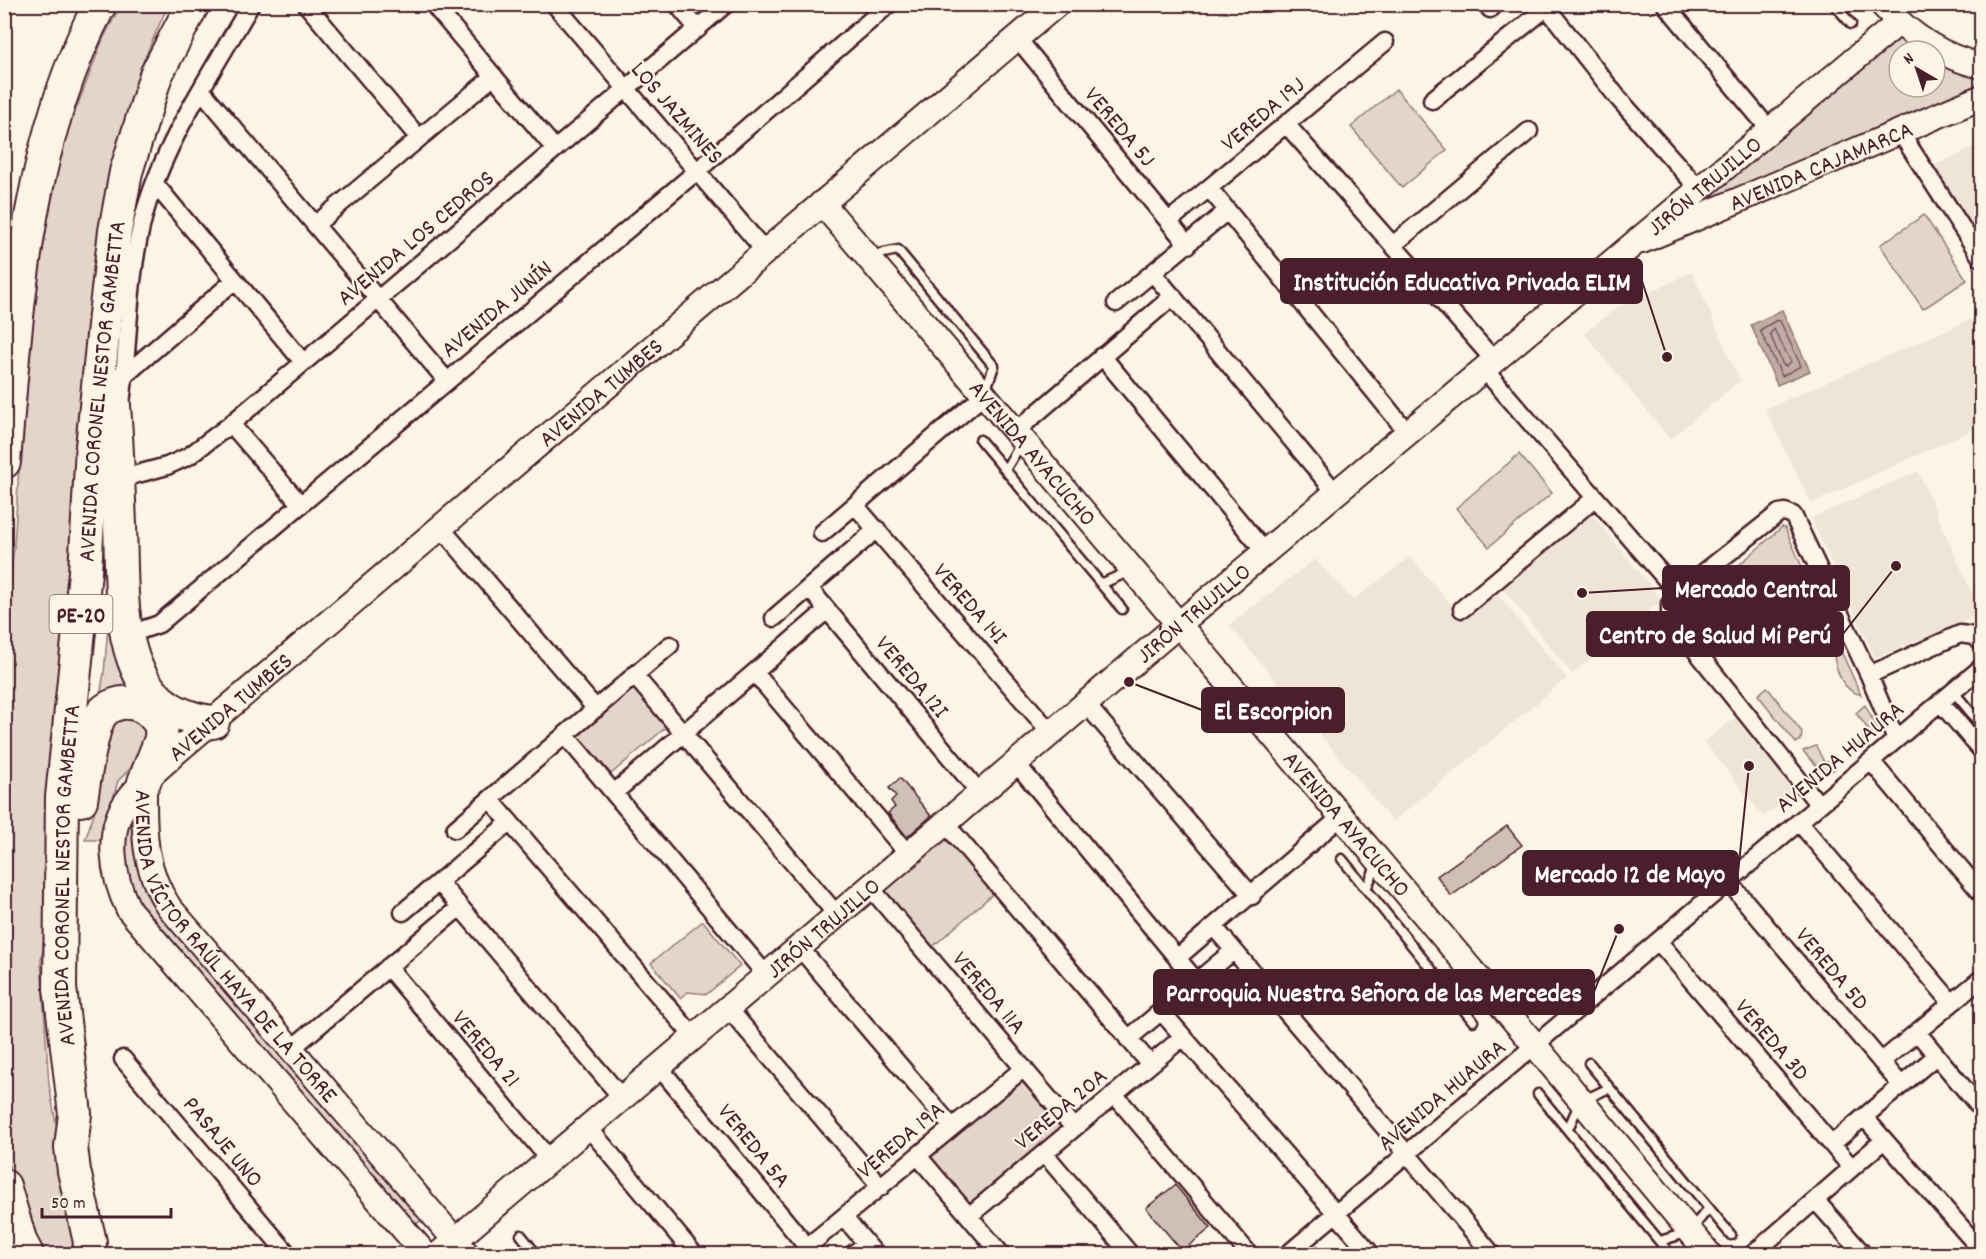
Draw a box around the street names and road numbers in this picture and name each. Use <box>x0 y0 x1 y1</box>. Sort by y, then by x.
street label: LOS JAZMINES <box>621 55 730 173</box>
street label: VEREDA 19J <box>1214 70 1314 161</box>
street label: VEREDA 5J <box>1075 80 1163 176</box>
street label: AVENIDA CAJAMARCA <box>1725 114 1919 222</box>
street label: JIRÓN TRUJILLO <box>1641 129 1771 246</box>
street label: AVENIDA LOS CEDROS <box>331 163 503 316</box>
street label: AVENIDA CORONEL NESTOR GAMBETTA <box>72 218 137 563</box>
street label: AVENIDA JUNÍN <box>435 253 561 367</box>
street label: AVENIDA TUMBES <box>532 331 672 457</box>
street label: AVENIDA AYACUCHO <box>959 374 1103 535</box>
street label: JIRÓN TRUJILLO <box>1130 556 1260 673</box>
street label: VEREDA 14I <box>924 557 1014 654</box>
road number: PE-20 <box>50 595 112 633</box>
street label: VEREDA 12I <box>866 629 956 727</box>
street label: AVENIDA TUMBES <box>162 646 301 771</box>
street label: AVENIDA HUAURA <box>1769 694 1913 822</box>
street label: AVENIDA CORONEL NESTOR GAMBETTA <box>46 703 91 1048</box>
street label: AVENIDA AYACUCHO <box>1273 745 1417 906</box>
street label: AVENIDA VÍCTOR RAÚL HAYA DE LA TORRE <box>124 790 344 1112</box>
street label: JIRÓN TRUJILLO <box>760 871 889 988</box>
street label: VEREDA 5D <box>1786 921 1876 1019</box>
street label: VEREDA 11A <box>943 945 1033 1043</box>
street label: VEREDA 3D <box>1725 992 1816 1090</box>
street label: VEREDA 21 <box>442 1004 527 1096</box>
street label: AVENIDA HUAURA <box>1371 1032 1515 1160</box>
street label: VEREDA 20A <box>1008 1061 1116 1160</box>
street label: PASAJE UNO <box>173 1090 270 1196</box>
street label: VEREDA 19A <box>851 1094 953 1188</box>
street label: VEREDA 5A <box>708 1097 797 1197</box>

